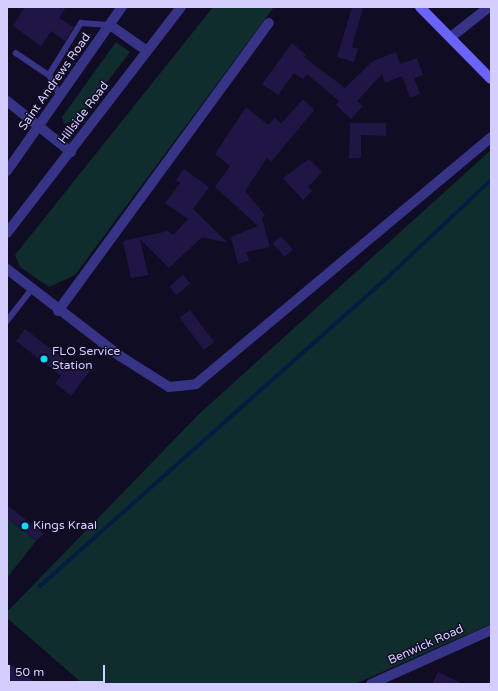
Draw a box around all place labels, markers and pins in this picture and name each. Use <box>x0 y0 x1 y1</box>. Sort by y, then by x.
place label: FLO Service Station <box>52 345 120 373</box>
marker: FLO Service Station <box>39 354 49 364</box>
place label: Kings Kraal <box>33 519 97 533</box>
marker: Kings Kraal <box>20 521 30 531</box>

